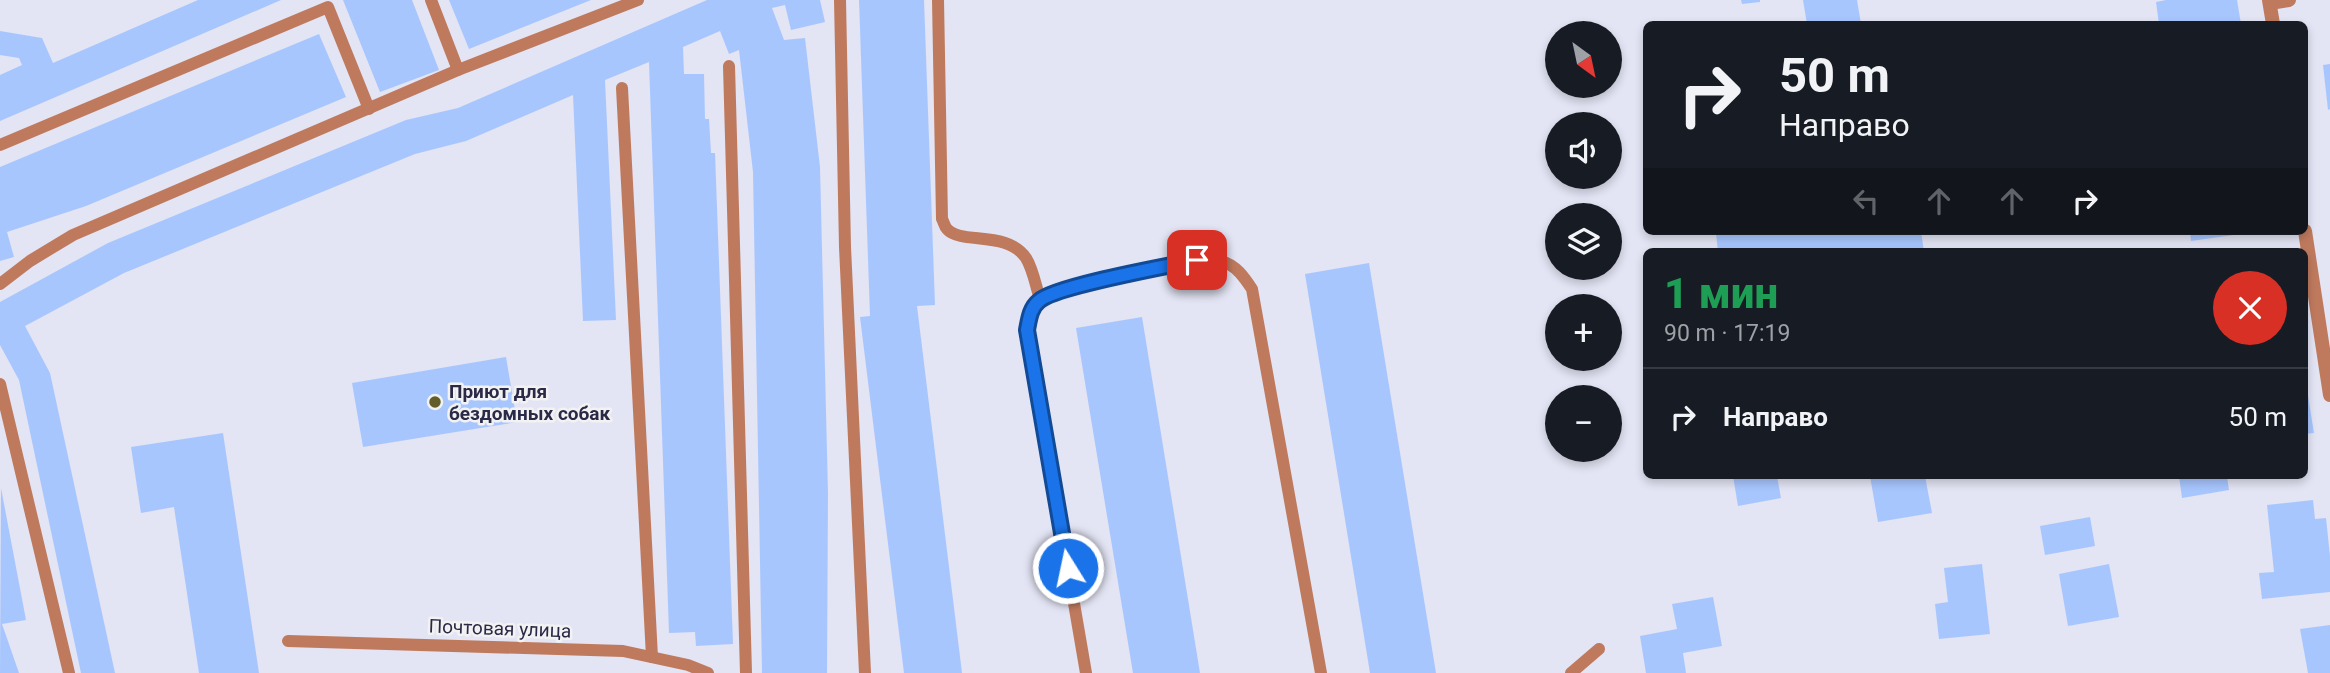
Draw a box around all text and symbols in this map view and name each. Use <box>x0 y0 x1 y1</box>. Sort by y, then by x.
north arrow <box>1545 21 1622 98</box>
map controls <box>1545 21 1622 462</box>
text: 50 m <box>1779 47 1890 104</box>
icon: right <box>1664 49 1755 140</box>
text: Направо <box>1779 106 1910 144</box>
button: sound <box>1545 112 1622 189</box>
icon: left <box>1847 182 1885 220</box>
icon: ahead <box>1920 182 1958 220</box>
icon: ahead <box>1993 182 2031 220</box>
icon: right <box>2066 182 2104 220</box>
button: layers <box>1545 203 1622 280</box>
pin <box>1167 230 1227 290</box>
icon: arrive <box>1178 241 1216 279</box>
text: 1 мин <box>1664 269 1778 318</box>
button: close <box>2213 271 2287 345</box>
button: + <box>1545 294 1622 371</box>
text: 90 m · 17:19 <box>1664 320 1790 347</box>
place label: Приют для бездомных собак <box>449 380 611 425</box>
button: − <box>1545 385 1622 462</box>
marker: Приют для бездомных собак <box>427 394 443 410</box>
icon: right <box>1664 398 1702 436</box>
text: Направо <box>1723 402 1828 432</box>
text: 50 m <box>2229 402 2287 432</box>
position arrow <box>1031 531 1105 605</box>
street label: Почтовая улица <box>428 615 572 642</box>

